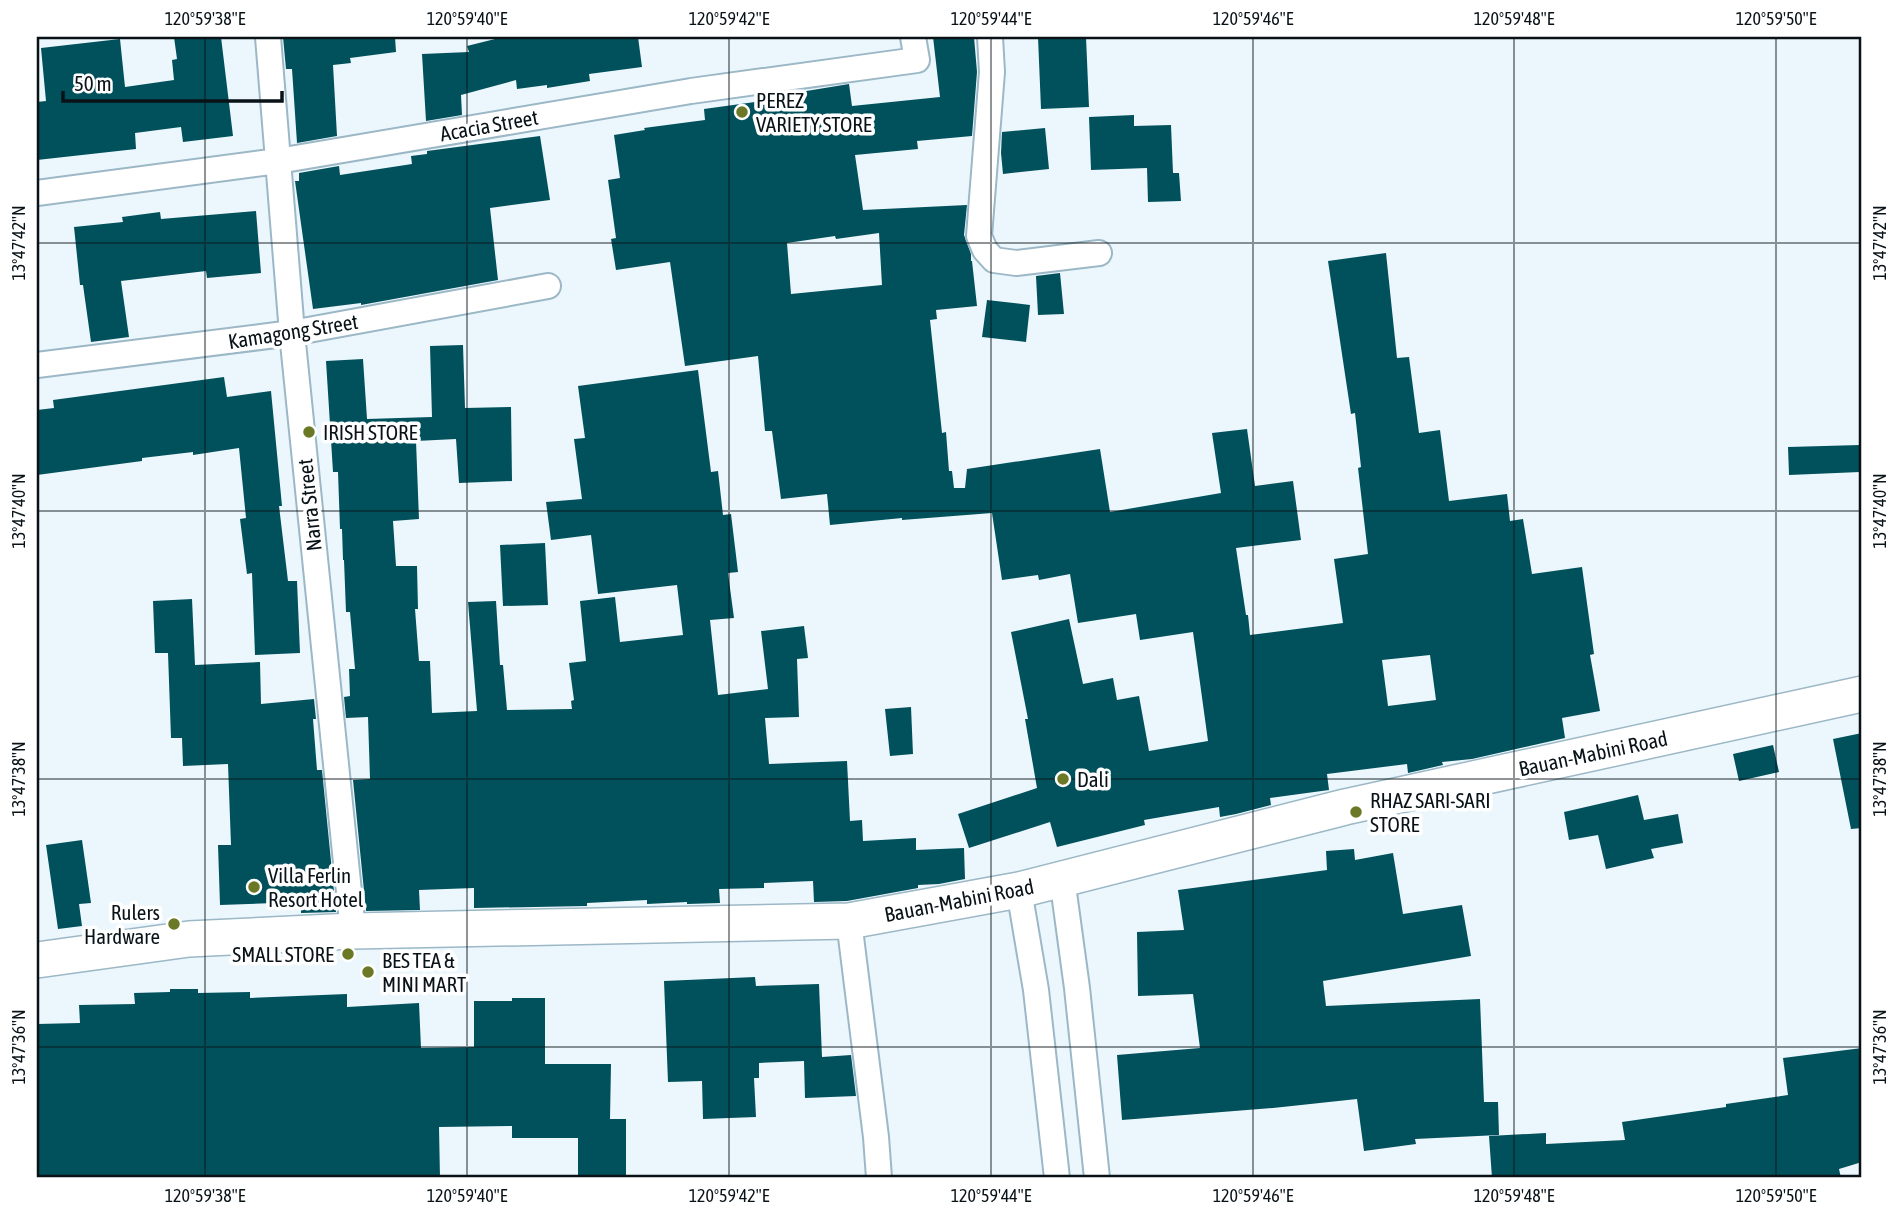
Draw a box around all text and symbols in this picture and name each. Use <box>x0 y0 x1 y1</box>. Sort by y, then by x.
text: 120°59'38"E <box>165 8 246 29</box>
text: 120°59'40"E <box>427 8 508 29</box>
text: 120°59'42"E <box>689 8 770 29</box>
text: 120°59'44"E <box>951 8 1032 29</box>
text: 120°59'46"E <box>1213 8 1294 29</box>
text: 120°59'48"E <box>1474 8 1555 29</box>
text: 120°59'50"E <box>1736 8 1817 29</box>
scale bar <box>63 60 282 104</box>
text: 50 m <box>74 71 112 95</box>
place label: PEREZ VARIETY STORE <box>756 88 872 136</box>
marker: PEREZ VARIETY STORE <box>734 104 750 120</box>
street label: Acacia Street <box>438 105 540 145</box>
text: 13°47'42"N <box>8 205 29 281</box>
text: 13°47'42"N <box>1869 205 1890 281</box>
street label: Kamagong Street <box>226 309 360 353</box>
place label: IRISH STORE <box>323 420 417 444</box>
marker: IRISH STORE <box>301 424 317 440</box>
street label: Narra Street <box>292 458 326 552</box>
text: 13°47'40"N <box>8 473 29 549</box>
text: 13°47'40"N <box>1869 473 1890 549</box>
street label: Bauan-Mabini Road <box>1516 725 1670 781</box>
text: 13°47'38"N <box>8 741 29 817</box>
text: 13°47'38"N <box>1869 741 1890 817</box>
place label: Dali <box>1077 767 1109 791</box>
marker: Dali <box>1055 771 1071 787</box>
place label: RHAZ SARI-SARI STORE <box>1370 788 1491 836</box>
marker: RHAZ SARI-SARI STORE <box>1348 804 1364 820</box>
place label: Villa Ferlin Resort Hotel <box>268 863 364 911</box>
street label: Bauan-Mabini Road <box>882 874 1036 926</box>
marker: Villa Ferlin Resort Hotel <box>246 879 262 895</box>
place label: Rulers Hardware <box>84 900 160 948</box>
marker: Rulers Hardware <box>166 916 182 932</box>
place label: SMALL STORE <box>232 942 334 966</box>
marker: SMALL STORE <box>340 946 356 962</box>
place label: BES TEA & MINI MART <box>382 948 466 996</box>
marker: BES TEA & MINI MART <box>360 964 376 980</box>
text: 13°47'36"N <box>8 1009 29 1085</box>
text: 13°47'36"N <box>1869 1009 1890 1085</box>
text: 120°59'38"E <box>165 1185 246 1206</box>
text: 120°59'40"E <box>427 1185 508 1206</box>
text: 120°59'42"E <box>689 1185 770 1206</box>
text: 120°59'44"E <box>951 1185 1032 1206</box>
text: 120°59'46"E <box>1213 1185 1294 1206</box>
text: 120°59'48"E <box>1474 1185 1555 1206</box>
text: 120°59'50"E <box>1736 1185 1817 1206</box>

